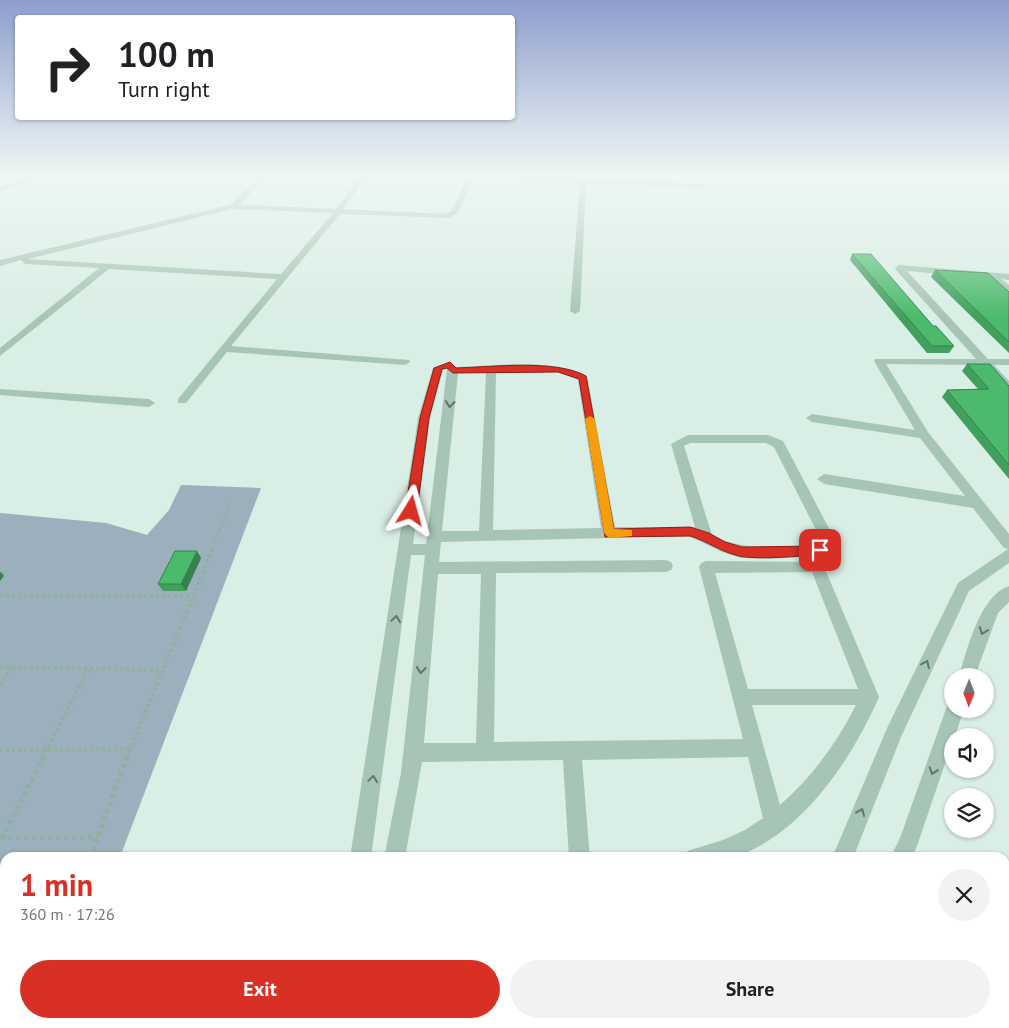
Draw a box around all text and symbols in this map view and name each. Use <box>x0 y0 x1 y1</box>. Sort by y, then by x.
text: 100 m <box>118 31 215 77</box>
icon: right <box>35 35 100 100</box>
text: Turn right <box>118 75 210 103</box>
one-way arrow <box>445 400 456 408</box>
position arrow <box>384 484 436 536</box>
pin <box>799 529 841 571</box>
icon: arrive <box>806 536 834 564</box>
one-way arrow <box>390 614 401 622</box>
one-way arrow <box>979 626 989 635</box>
one-way arrow <box>920 660 931 669</box>
one-way arrow <box>416 666 427 674</box>
north arrow <box>944 668 994 718</box>
map controls <box>944 668 994 838</box>
button: sound <box>944 728 994 778</box>
one-way arrow <box>929 766 939 775</box>
one-way arrow <box>367 775 378 783</box>
button: layers <box>944 788 994 838</box>
one-way arrow <box>855 809 865 817</box>
text: 1 min <box>20 865 93 904</box>
button: close <box>938 869 990 921</box>
text: 360 m · 17:26 <box>20 904 115 924</box>
button: Exit <box>20 960 500 1018</box>
button: Share <box>510 960 990 1018</box>

